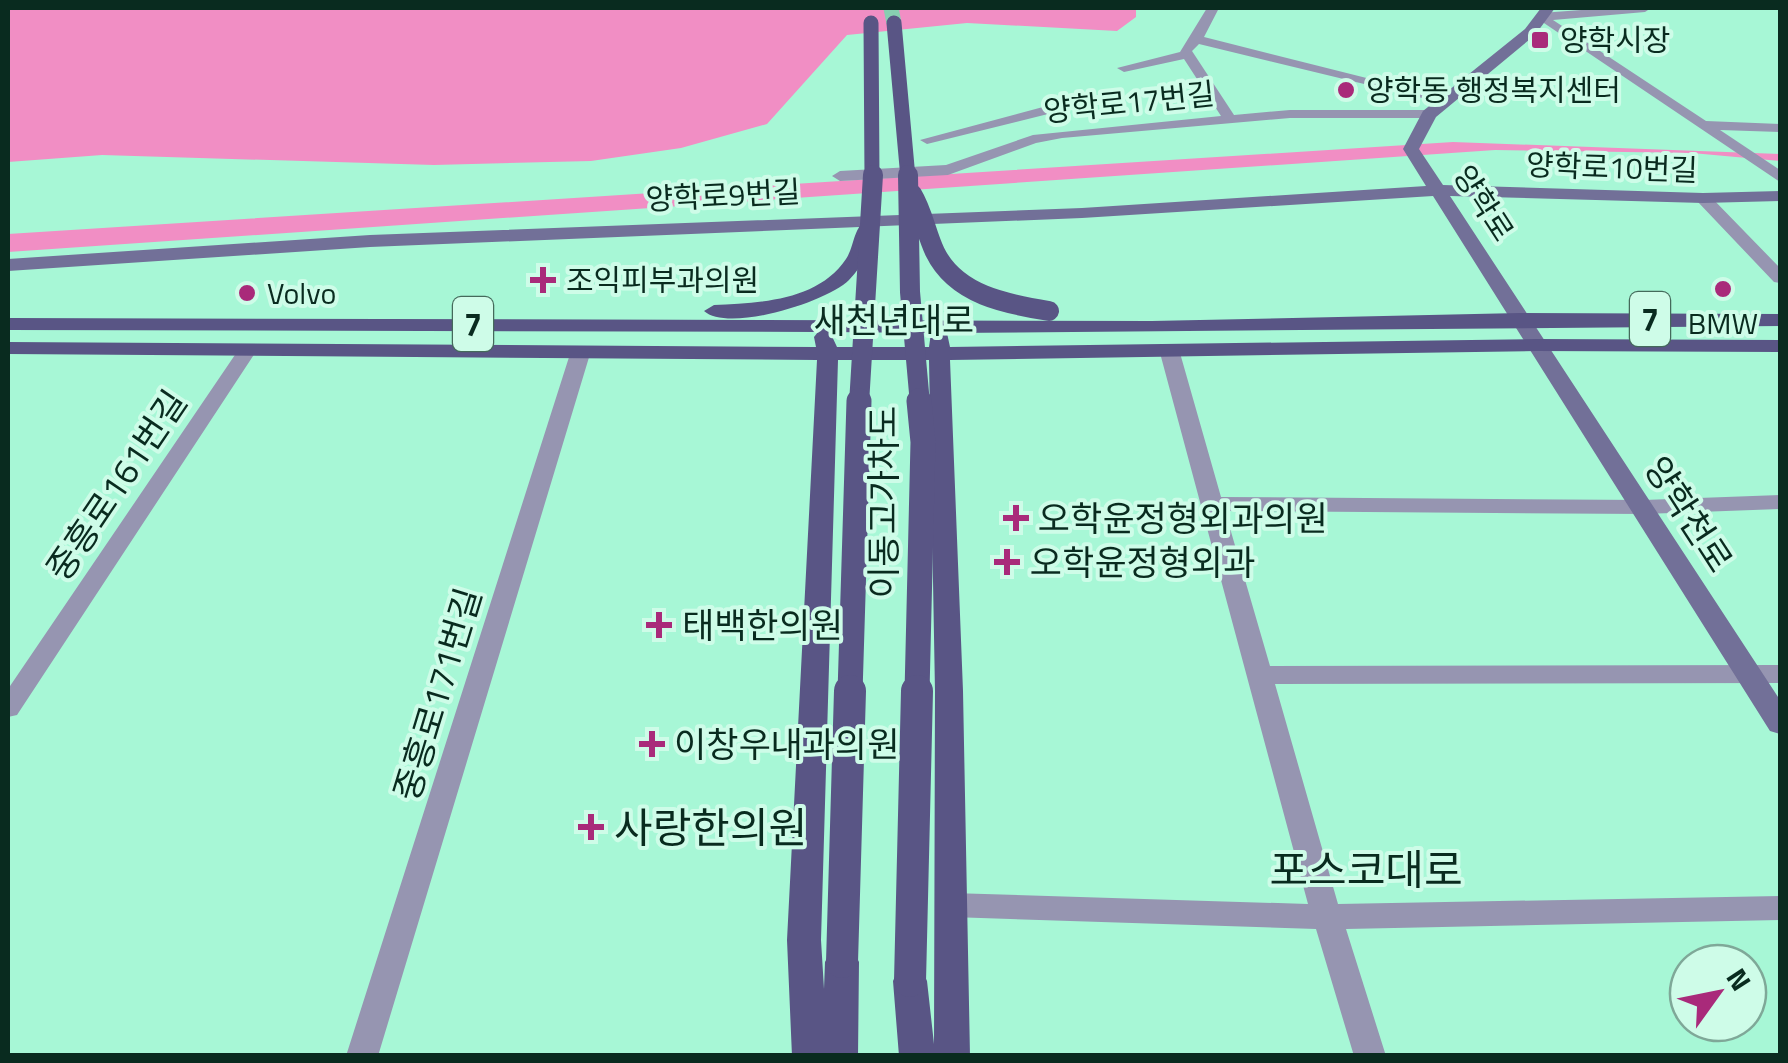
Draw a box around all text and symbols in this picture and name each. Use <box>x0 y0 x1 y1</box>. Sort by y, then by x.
place label: 양학시장 <box>1560 17 1670 63</box>
marker: 양학시장 <box>1529 29 1551 51</box>
place label: 양학동 행정복지센터 <box>1366 67 1621 113</box>
street label: 양학로17번길 <box>1041 70 1217 134</box>
marker: 양학동 행정복지센터 <box>1335 79 1357 101</box>
street label: 양학로10번길 <box>1525 141 1699 193</box>
street label: 양학로 <box>1442 156 1526 250</box>
street label: 양학로9번길 <box>644 168 802 222</box>
place label: 조익피부과의원 <box>566 257 759 303</box>
marker: 조익피부과의원 <box>530 267 556 293</box>
place label: Volvo <box>267 270 336 316</box>
marker: BMW <box>1712 278 1734 300</box>
marker: Volvo <box>236 282 258 304</box>
road number: 7 <box>1630 292 1670 346</box>
street label: 새천년대로 <box>813 293 975 347</box>
road number: 7 <box>453 297 493 351</box>
place label: BMW <box>1688 300 1758 346</box>
street label: 중흥로161번길 <box>32 379 200 591</box>
street label: 이동고가차도 <box>856 405 910 599</box>
street label: 양학천로 <box>1631 445 1747 583</box>
place label: 오학윤정형외과의원 <box>1038 491 1328 545</box>
marker: 오학윤정형외과의원 <box>1003 505 1029 531</box>
place label: 오학윤정형외과 <box>1030 535 1255 589</box>
marker: 오학윤정형외과 <box>994 549 1020 575</box>
street label: 중흥로171번길 <box>379 581 495 807</box>
place label: 태백한의원 <box>682 598 843 652</box>
marker: 태백한의원 <box>646 612 672 638</box>
place label: 이창우내과의원 <box>674 717 899 771</box>
marker: 이창우내과의원 <box>639 731 665 757</box>
place label: 사랑한의원 <box>614 795 807 859</box>
marker: 사랑한의원 <box>578 814 604 840</box>
street label: 포스코대로 <box>1269 837 1463 901</box>
north arrow <box>1668 943 1768 1043</box>
text: N <box>1716 959 1763 999</box>

